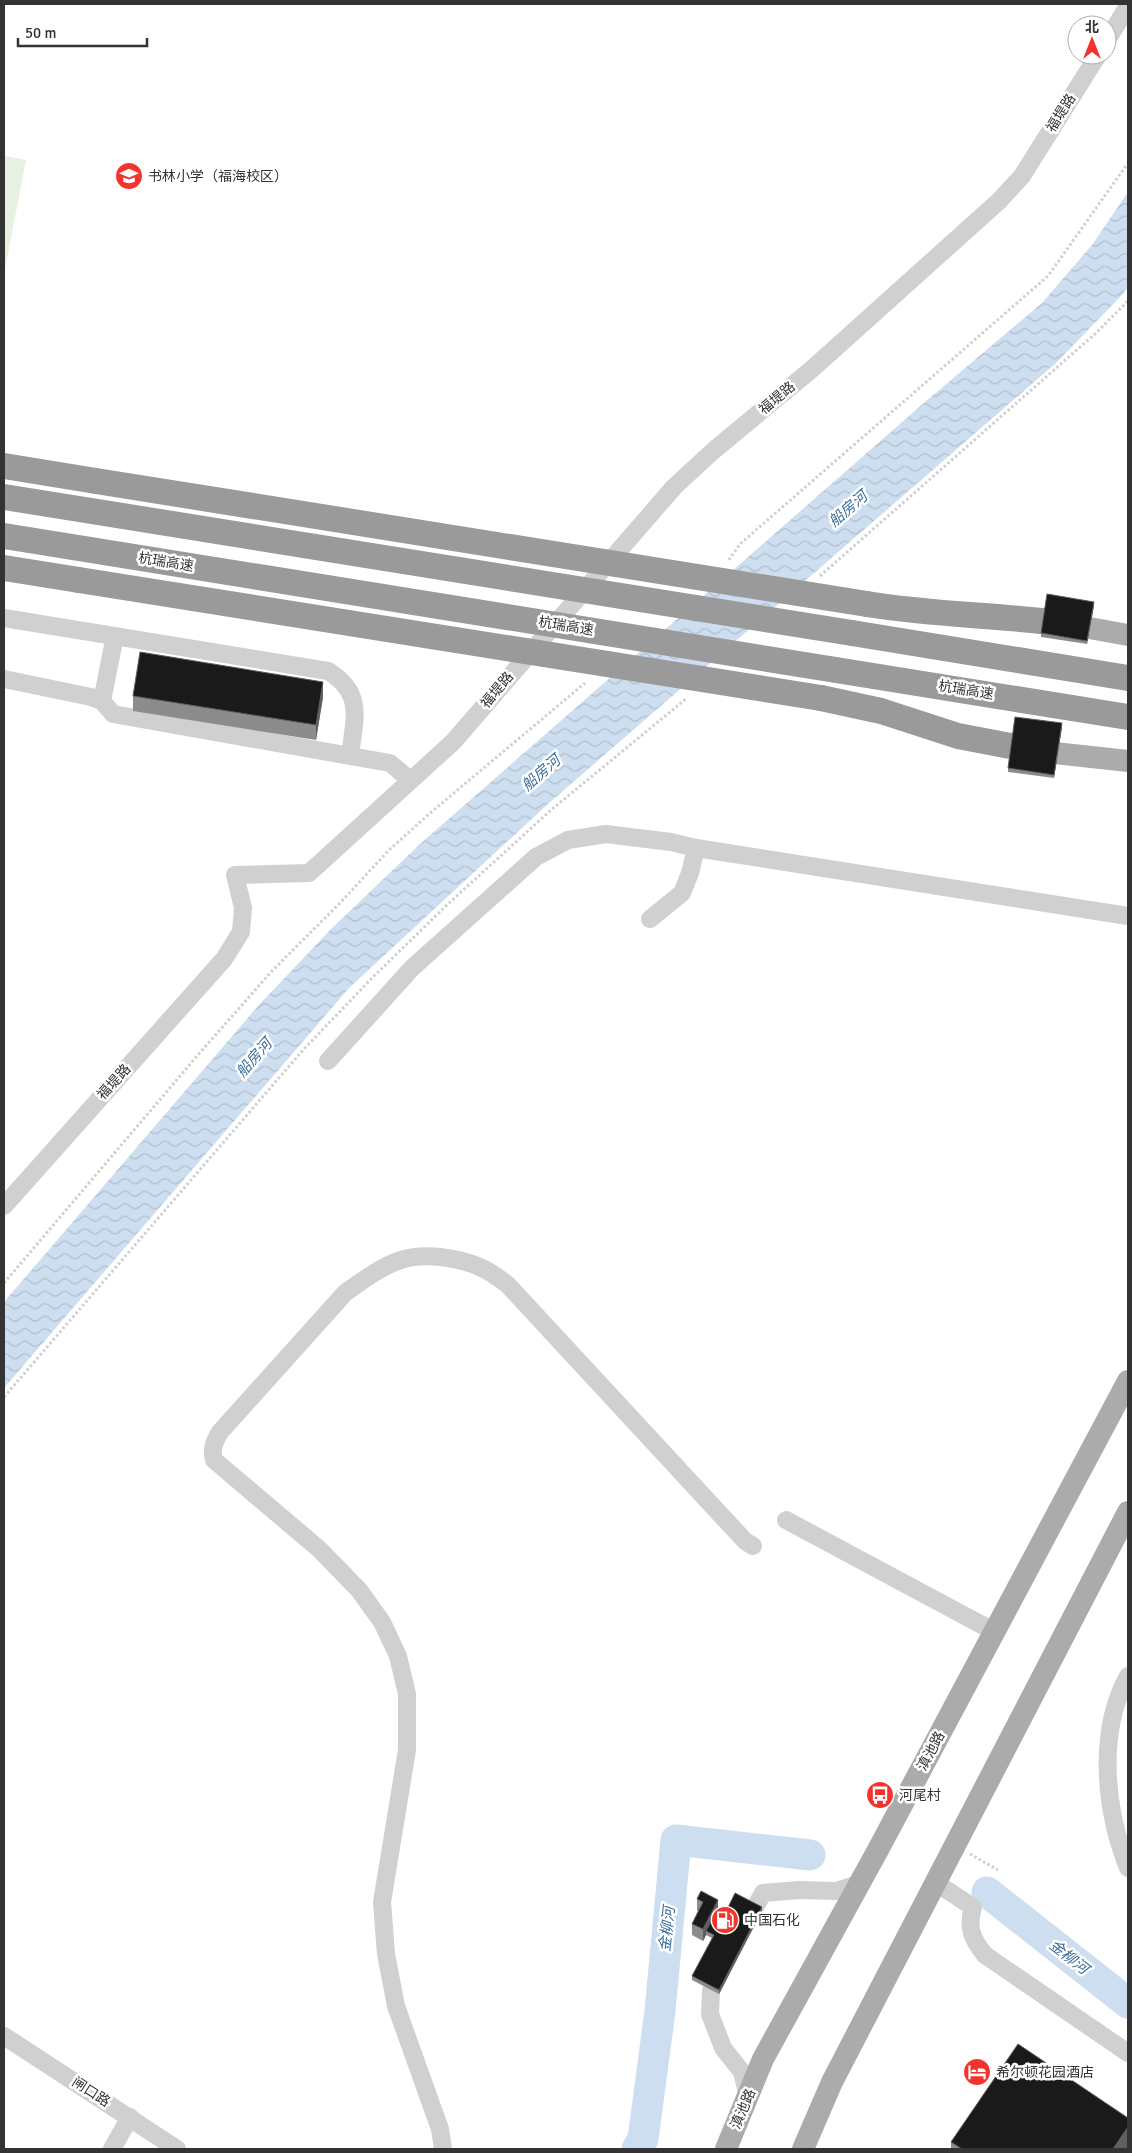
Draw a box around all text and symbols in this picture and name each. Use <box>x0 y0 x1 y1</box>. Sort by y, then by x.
scale bar <box>18 15 146 47</box>
north arrow <box>1067 15 1117 65</box>
text: 北 <box>1085 19 1099 36</box>
text: 50 m <box>25 24 56 42</box>
street label: 福堤路 <box>1043 91 1079 135</box>
school or university icon: 书林小学（福海校区） <box>114 161 144 191</box>
place label: 书林小学（福海校区） <box>148 168 288 185</box>
street label: 福堤路 <box>755 378 799 418</box>
water label: 船房河 <box>825 485 873 531</box>
street label: 杭瑞高速 <box>137 549 195 575</box>
street label: 杭瑞高速 <box>537 613 595 639</box>
street label: 福堤路 <box>477 668 517 712</box>
street label: 杭瑞高速 <box>937 677 995 703</box>
water label: 船房河 <box>518 749 566 795</box>
water label: 船房河 <box>232 1033 278 1081</box>
street label: 福堤路 <box>94 1061 134 1103</box>
street label: 滇池路 <box>914 1728 948 1774</box>
bus stop icon: 河尾村 <box>865 1780 895 1810</box>
place label: 河尾村 <box>899 1787 941 1804</box>
water label: 金柳河 <box>656 1903 679 1952</box>
fuel station icon: 中国石化 <box>710 1905 740 1935</box>
place label: 中国石化 <box>744 1912 800 1929</box>
water label: 金柳河 <box>1046 1936 1095 1980</box>
hotel icon: 希尔顿花园酒店 <box>962 2057 992 2087</box>
place label: 希尔顿花园酒店 <box>996 2064 1094 2081</box>
street label: 闸口路 <box>69 2073 113 2111</box>
street label: 滇池路 <box>727 2086 759 2132</box>

